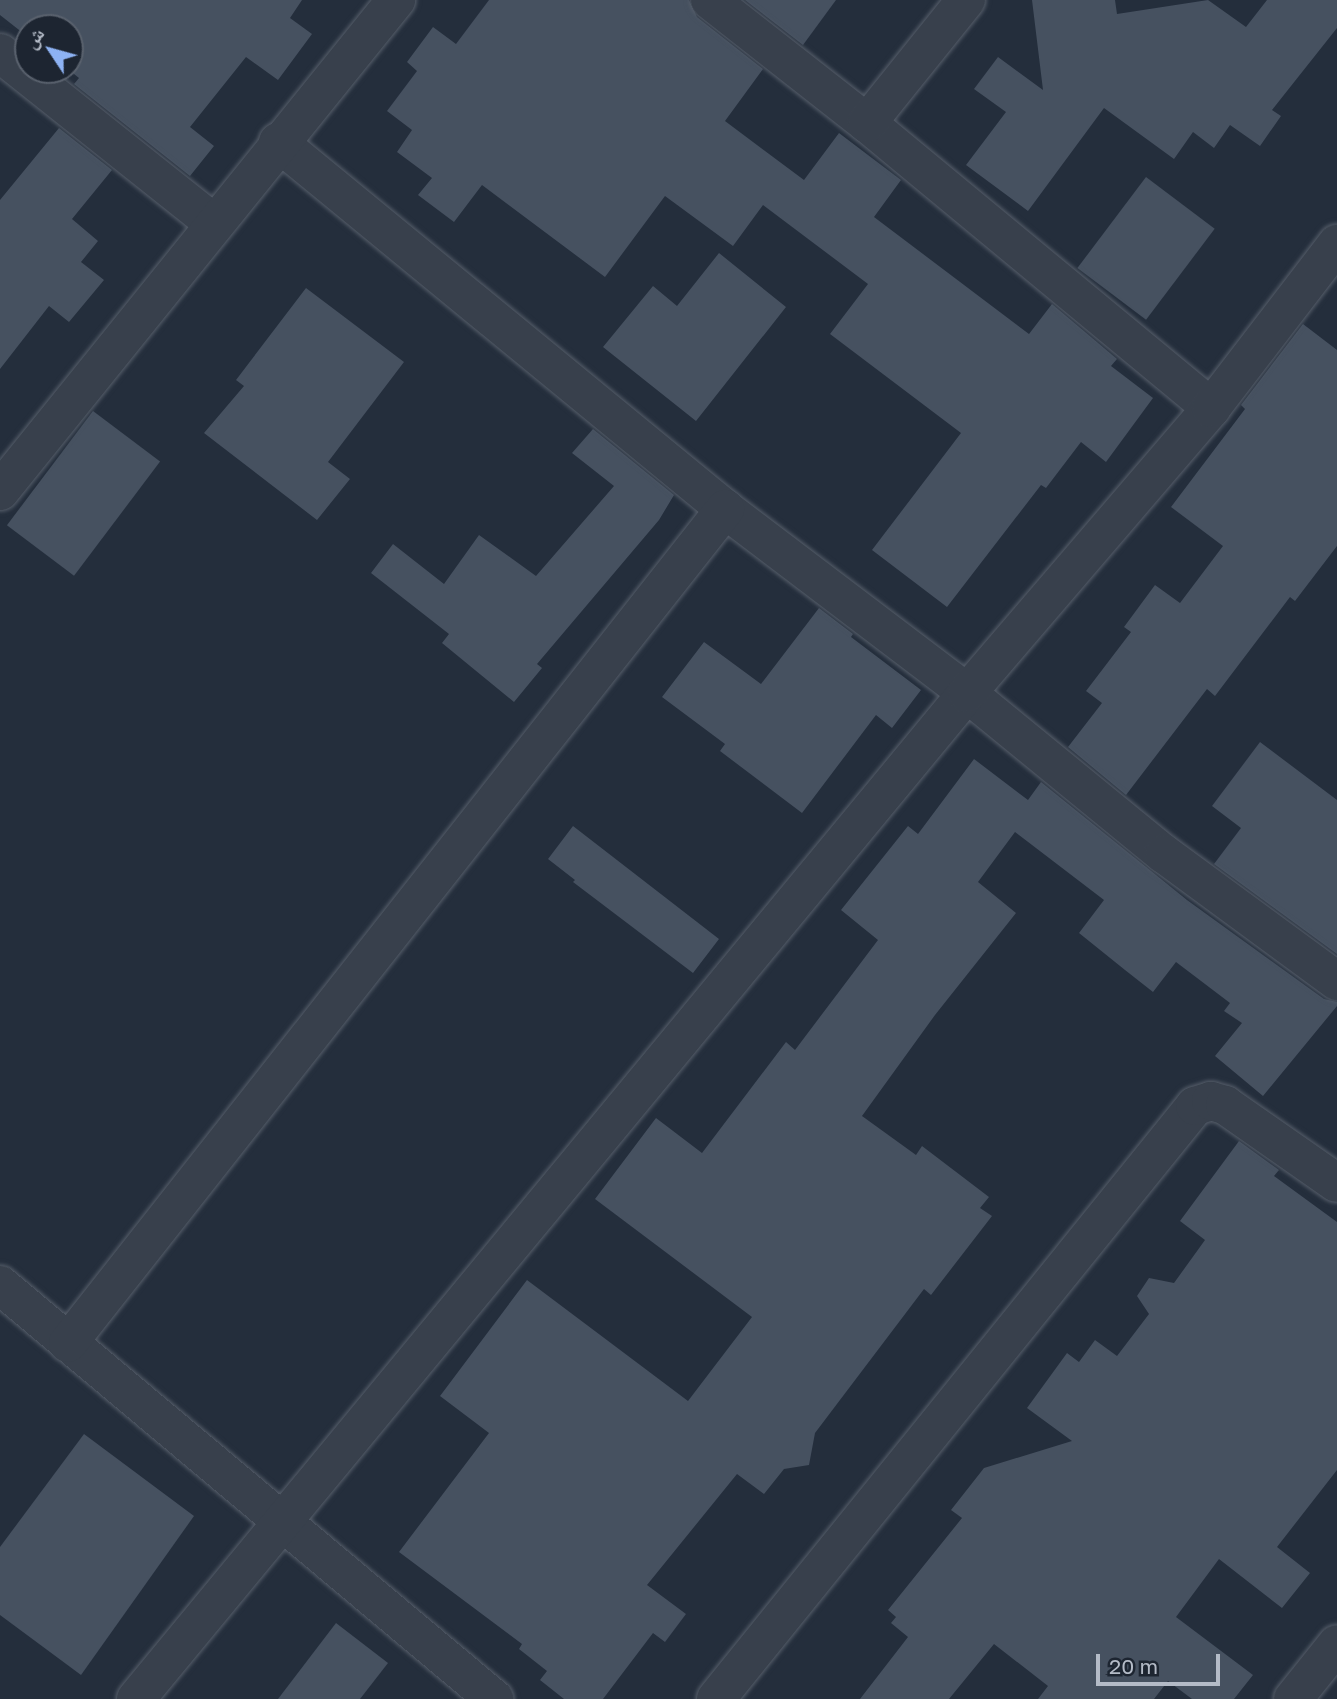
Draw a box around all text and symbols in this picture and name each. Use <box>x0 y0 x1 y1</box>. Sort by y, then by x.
north arrow <box>14 14 84 84</box>
text: ش <box>18 23 48 52</box>
scale bar <box>1099 1640 1223 1684</box>
text: 20 m <box>1109 1653 1158 1679</box>

